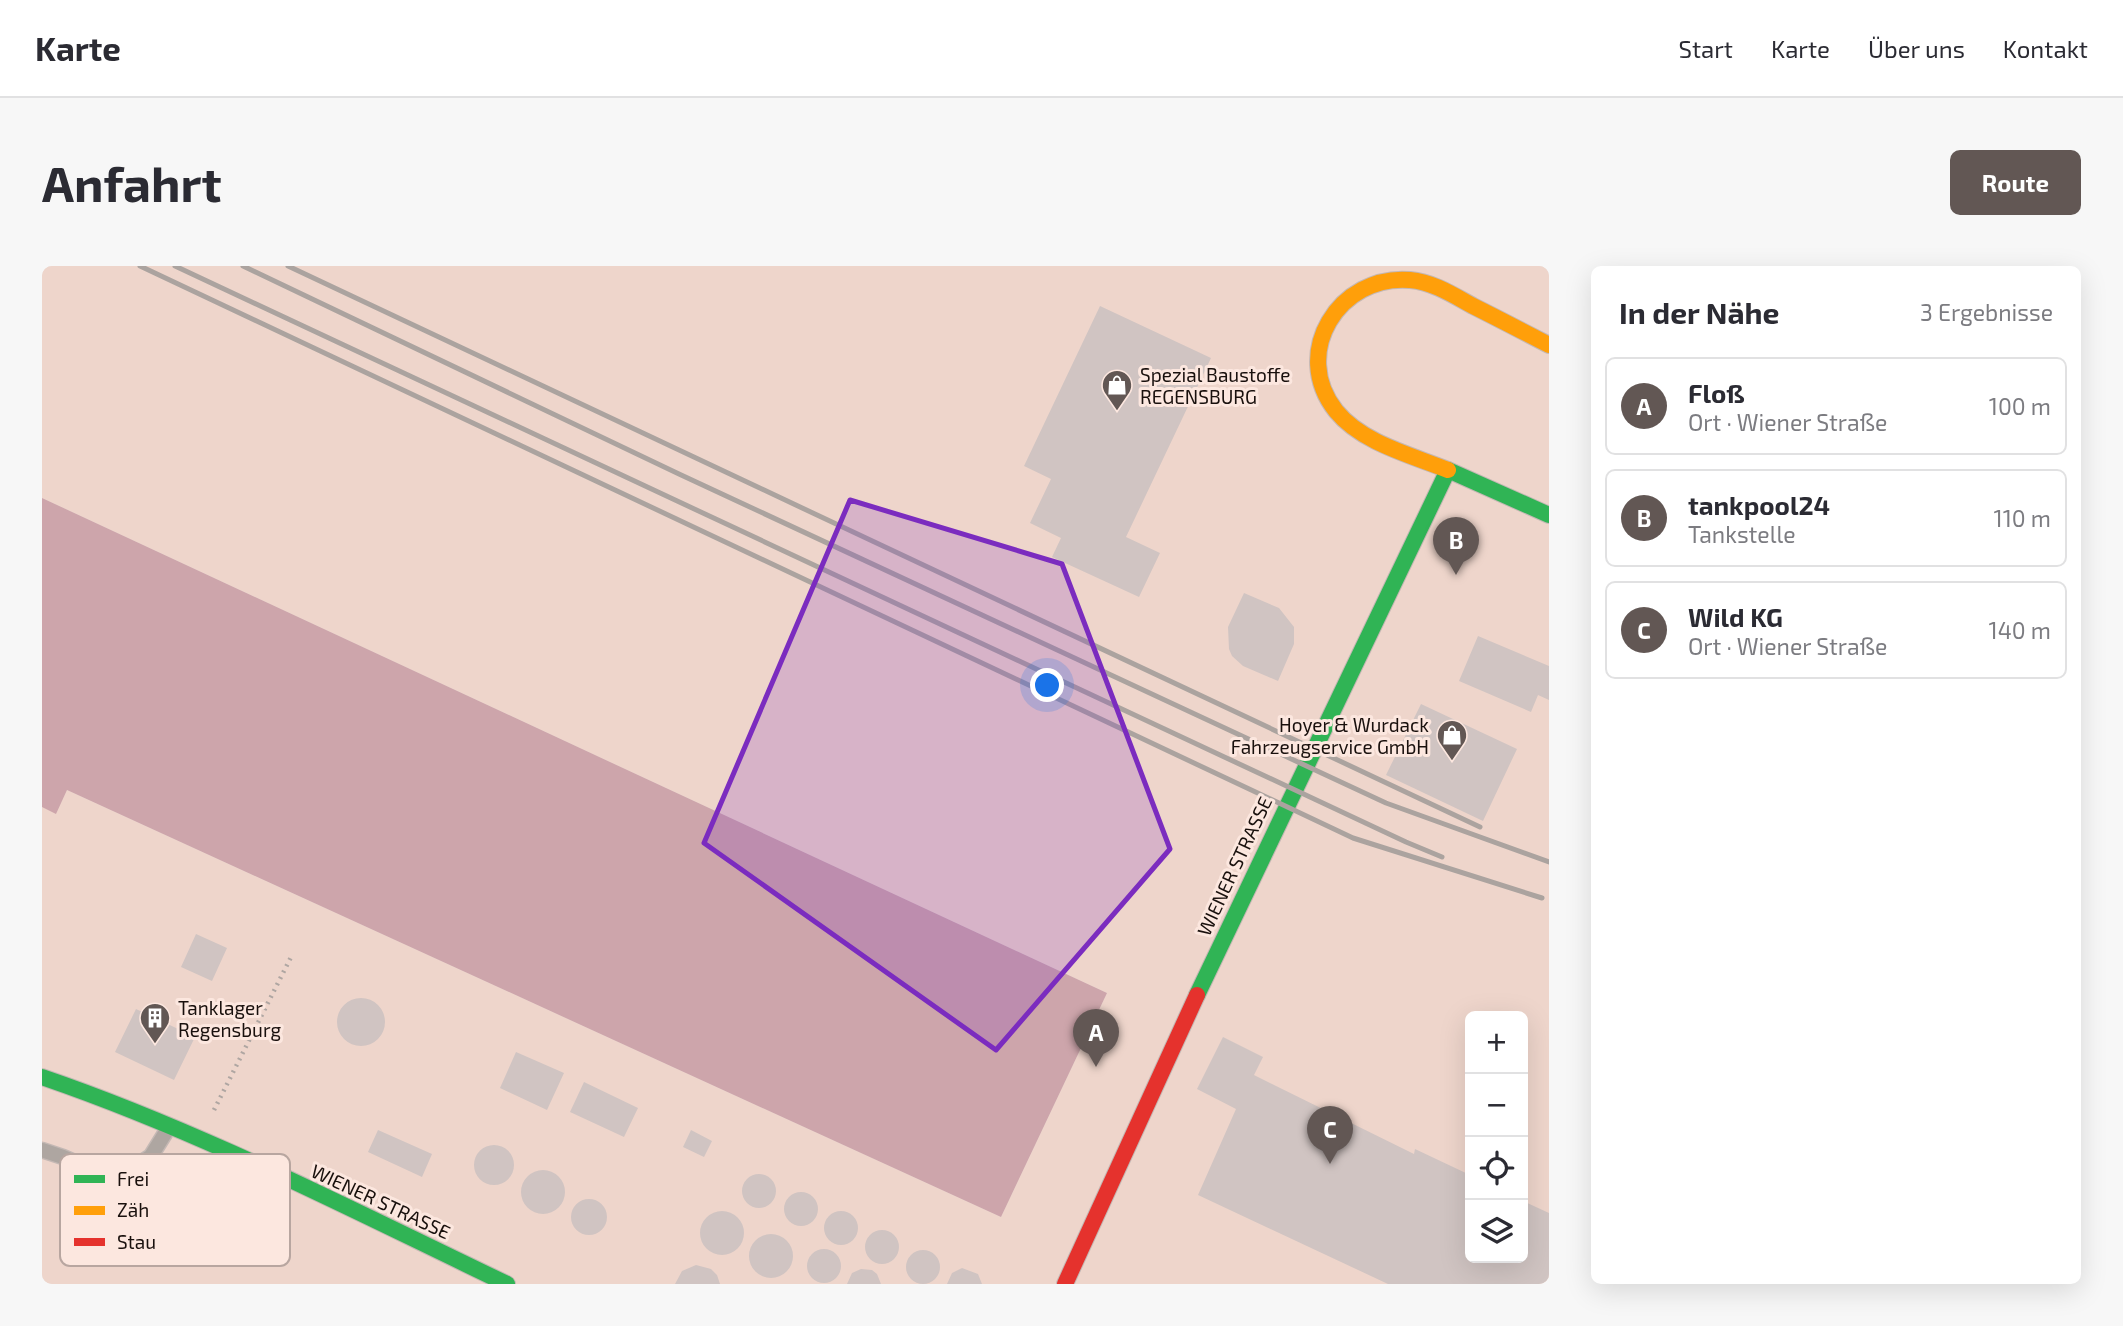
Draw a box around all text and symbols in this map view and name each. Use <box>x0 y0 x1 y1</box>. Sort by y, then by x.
text: Karte <box>35 28 121 68</box>
text: Start <box>1679 34 1733 63</box>
text: Karte <box>1771 34 1830 63</box>
text: Über uns <box>1868 34 1965 63</box>
text: Kontakt <box>2003 34 2088 63</box>
button: Route <box>1950 150 2081 215</box>
text: Anfahrt <box>42 153 222 212</box>
text: In der Nähe <box>1619 294 1780 330</box>
text: 3 Ergebnisse <box>1920 298 2053 326</box>
place label: Spezial Baustoffe REGENSBURG <box>1140 363 1290 408</box>
shop icon: Spezial Baustoffe REGENSBURG <box>1100 368 1134 412</box>
text: Floß <box>1688 377 1745 408</box>
text: A <box>1636 392 1652 420</box>
text: 100 m <box>1989 392 2051 420</box>
text: Ort · Wiener Straße <box>1688 408 1887 436</box>
text: tankpool24 <box>1688 489 1830 520</box>
text: B <box>1637 504 1651 532</box>
text: 110 m <box>1994 504 2051 532</box>
pin: B <box>1433 517 1479 575</box>
text: Tankstelle <box>1688 520 1796 548</box>
text: Wild KG <box>1688 601 1783 632</box>
text: C <box>1637 616 1651 644</box>
text: 140 m <box>1989 616 2051 644</box>
text: Ort · Wiener Straße <box>1688 632 1887 660</box>
your location <box>1030 668 1064 702</box>
place label: Hoyer & Wurdack Fahrzeugservice GmbH <box>1231 713 1429 758</box>
shop icon: Hoyer & Wurdack Fahrzeugservice GmbH <box>1435 718 1469 762</box>
street label: WIENER STRASSE <box>1192 793 1276 939</box>
place label: Tanklager Regensburg <box>178 996 281 1041</box>
building icon: Tanklager Regensburg <box>138 1001 172 1045</box>
pin: A <box>1073 1009 1119 1067</box>
map controls <box>1465 1011 1528 1263</box>
button: + <box>1465 1011 1528 1074</box>
button: − <box>1465 1074 1528 1137</box>
pin: C <box>1307 1106 1353 1164</box>
button: locate <box>1465 1137 1528 1200</box>
legend <box>60 1154 290 1266</box>
street label: WIENER STRASSE <box>308 1159 454 1243</box>
text: Frei <box>117 1167 149 1190</box>
text: Zäh <box>117 1198 149 1221</box>
button: layers <box>1465 1200 1528 1263</box>
text: Stau <box>117 1230 156 1253</box>

